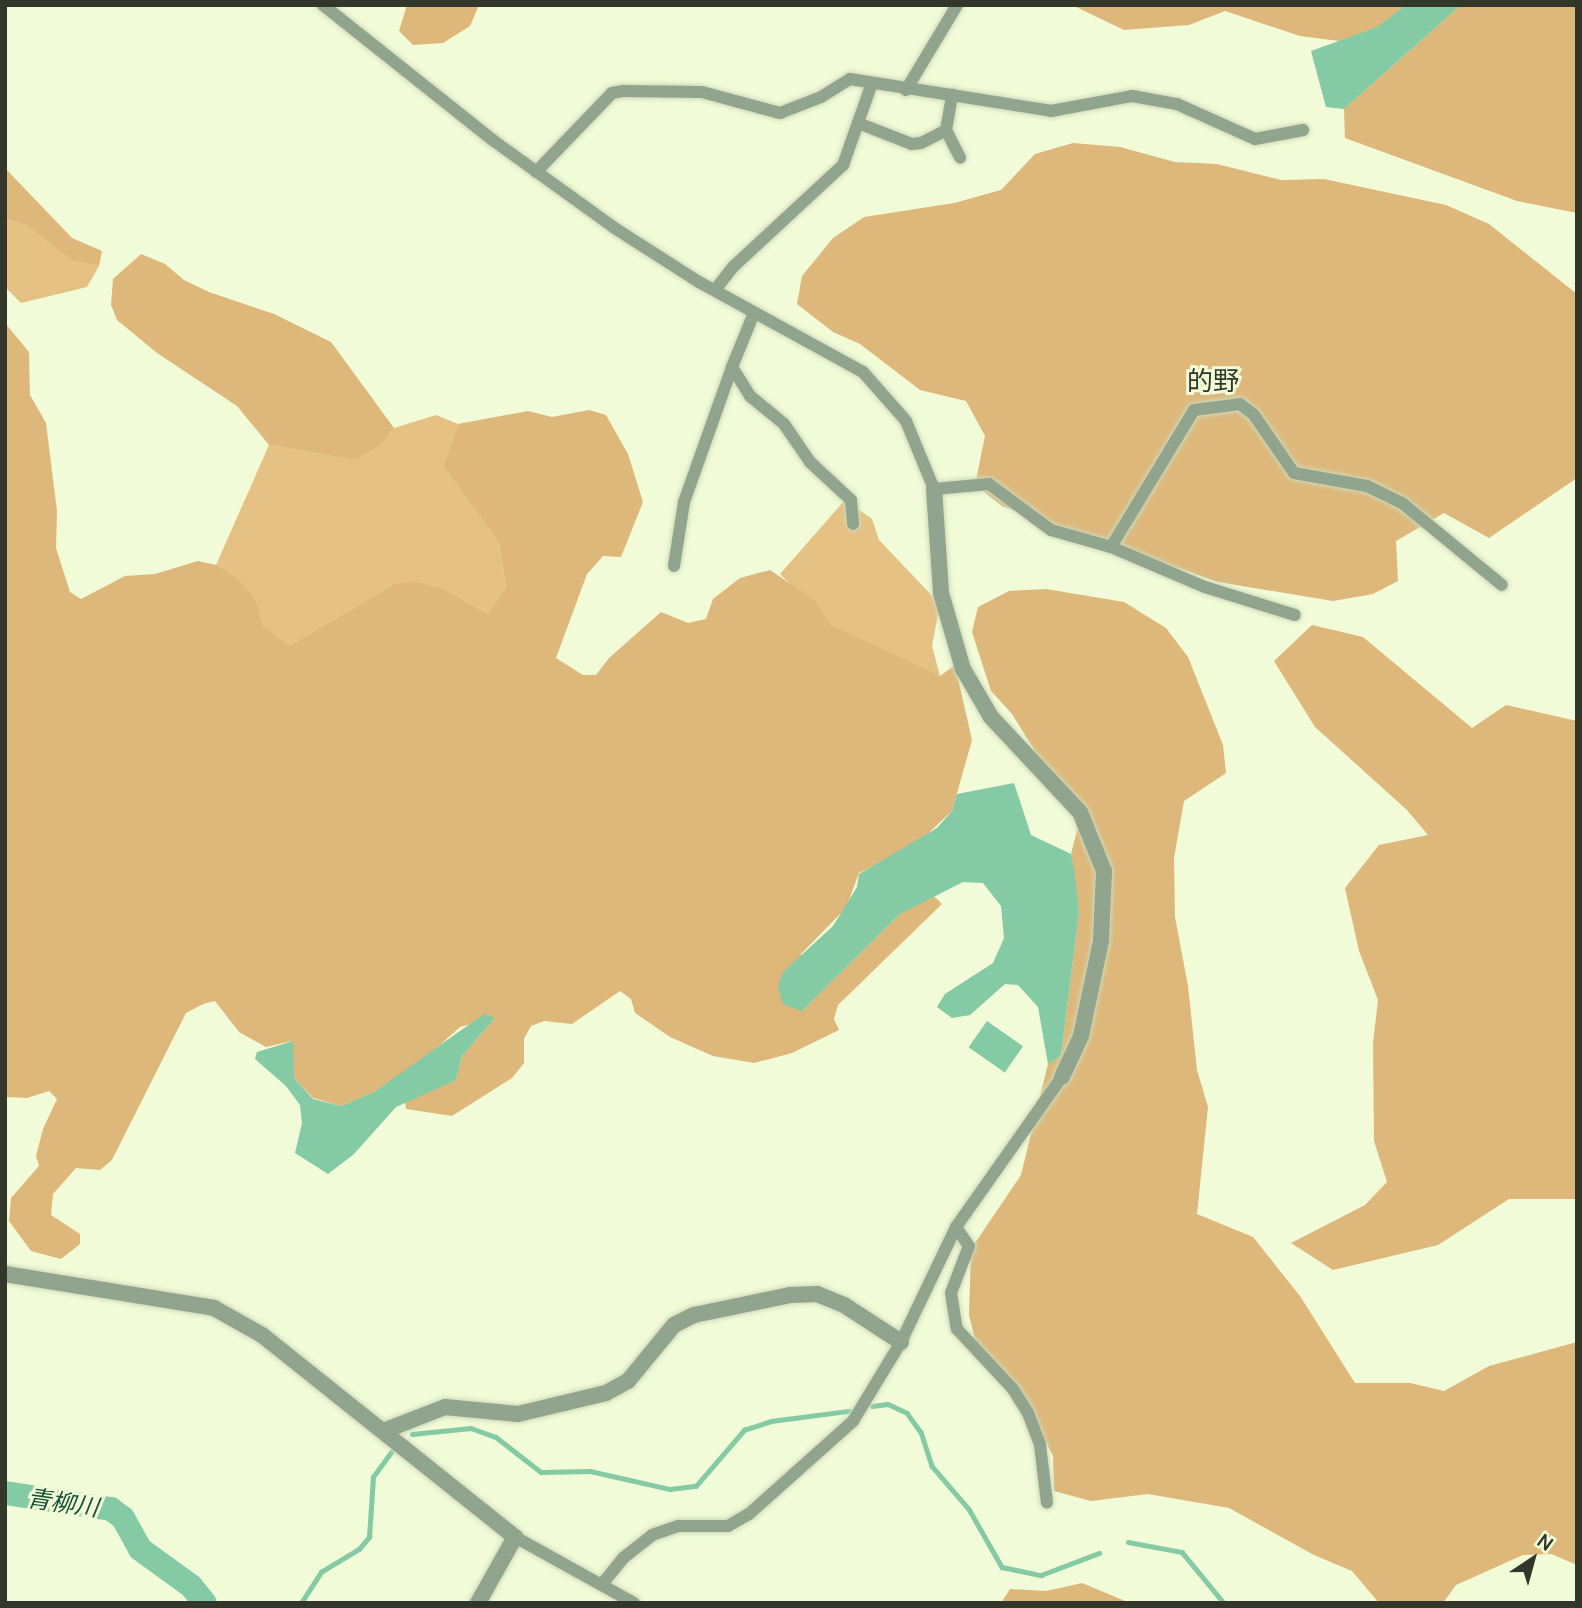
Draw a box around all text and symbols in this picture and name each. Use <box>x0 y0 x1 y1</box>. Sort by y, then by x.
district label: 的野 <box>1187 365 1239 397</box>
water label: 青柳川 <box>25 1483 101 1521</box>
north arrow <box>1498 1524 1568 1594</box>
text: N <box>1532 1527 1559 1557</box>

